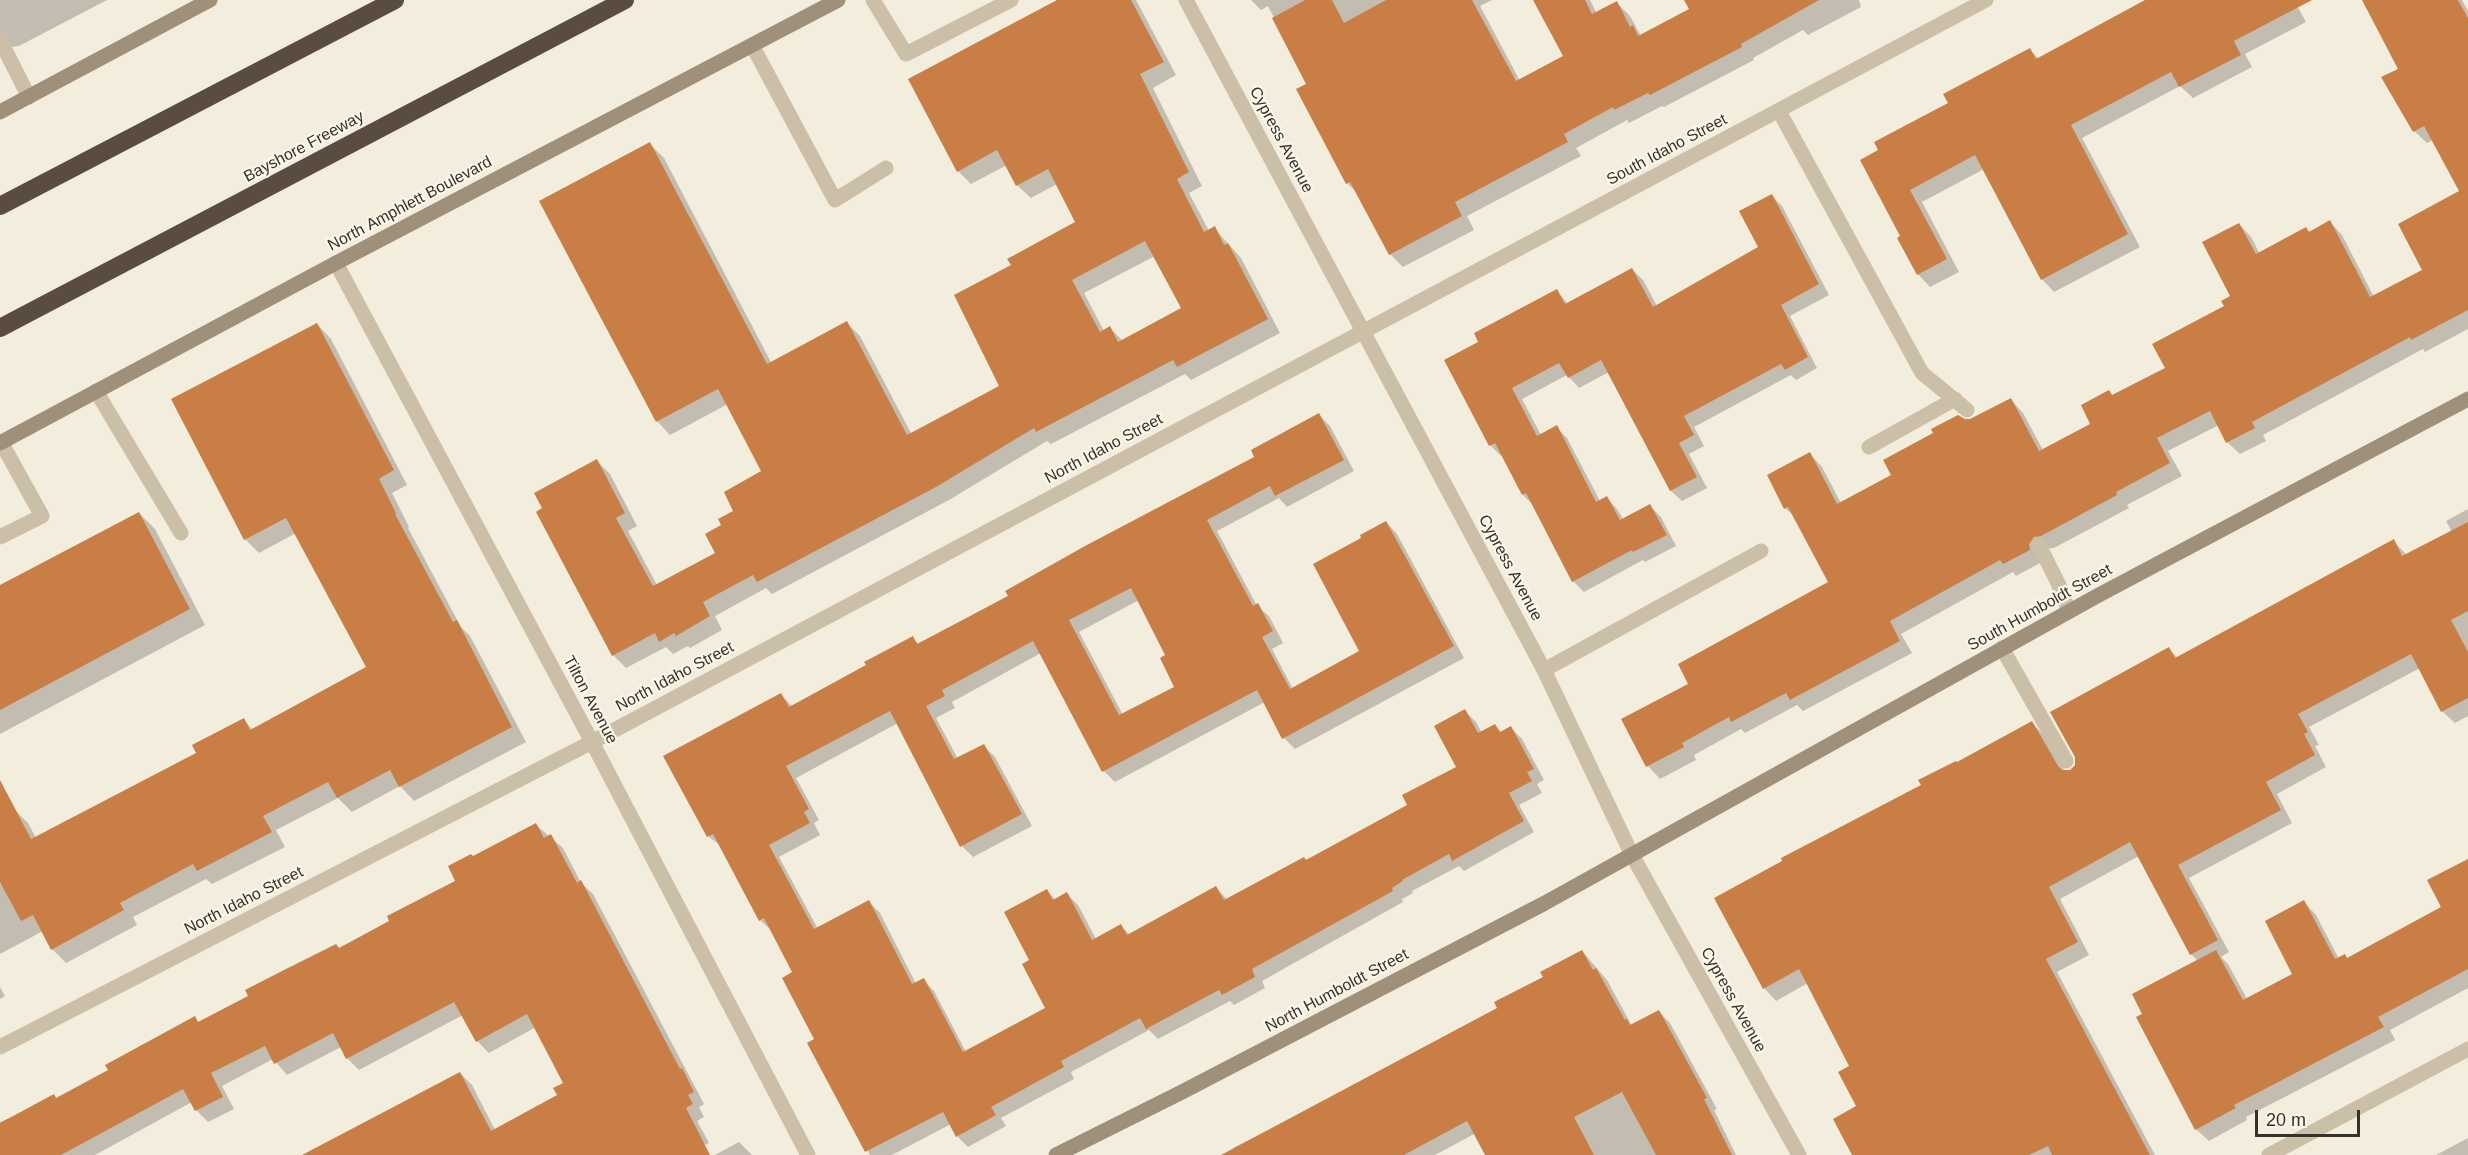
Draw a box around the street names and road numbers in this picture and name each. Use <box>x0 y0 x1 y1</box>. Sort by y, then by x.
street label: Cypress Avenue <box>1245 84 1317 196</box>
street label: Bayshore Freeway <box>241 107 367 187</box>
street label: South Idaho Street <box>1604 110 1730 190</box>
street label: North Amphlett Boulevard <box>325 153 495 255</box>
street label: North Idaho Street <box>1042 410 1166 488</box>
street label: Cypress Avenue <box>1474 512 1546 624</box>
street label: South Humboldt Street <box>1965 560 2115 656</box>
street label: North Idaho Street <box>613 638 737 716</box>
street label: Tilton Avenue <box>559 653 621 747</box>
street label: North Idaho Street <box>181 863 307 939</box>
street label: Cypress Avenue <box>1696 944 1770 1056</box>
street label: North Humboldt Street <box>1262 945 1412 1037</box>

